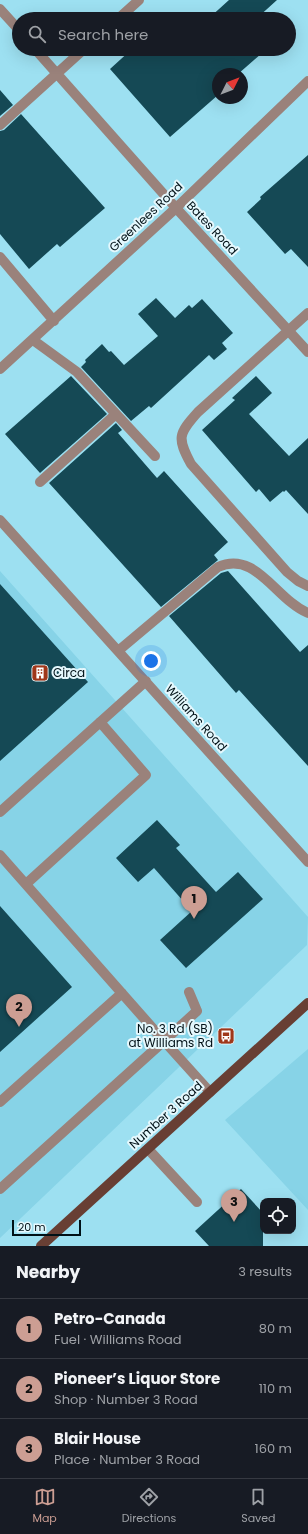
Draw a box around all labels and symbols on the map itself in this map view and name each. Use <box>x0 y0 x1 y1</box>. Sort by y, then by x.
north arrow <box>212 68 248 104</box>
street label: Greenlees Road <box>105 178 186 255</box>
street label: Bates Road <box>183 197 242 258</box>
your location <box>141 651 161 671</box>
building icon: Circa <box>30 663 50 683</box>
place label: Circa <box>53 664 85 681</box>
street label: Williams Road <box>162 681 231 755</box>
pin: 1 <box>181 886 207 919</box>
pin: 2 <box>6 994 32 1027</box>
place label: No. 3 Rd (SB) at Williams Rd <box>128 1020 213 1051</box>
bus stop icon: No. 3 Rd (SB) at Williams Rd <box>216 1026 236 1046</box>
street label: Number 3 Road <box>125 1077 206 1152</box>
pin: 3 <box>221 1189 247 1222</box>
scale bar <box>12 1218 81 1237</box>

